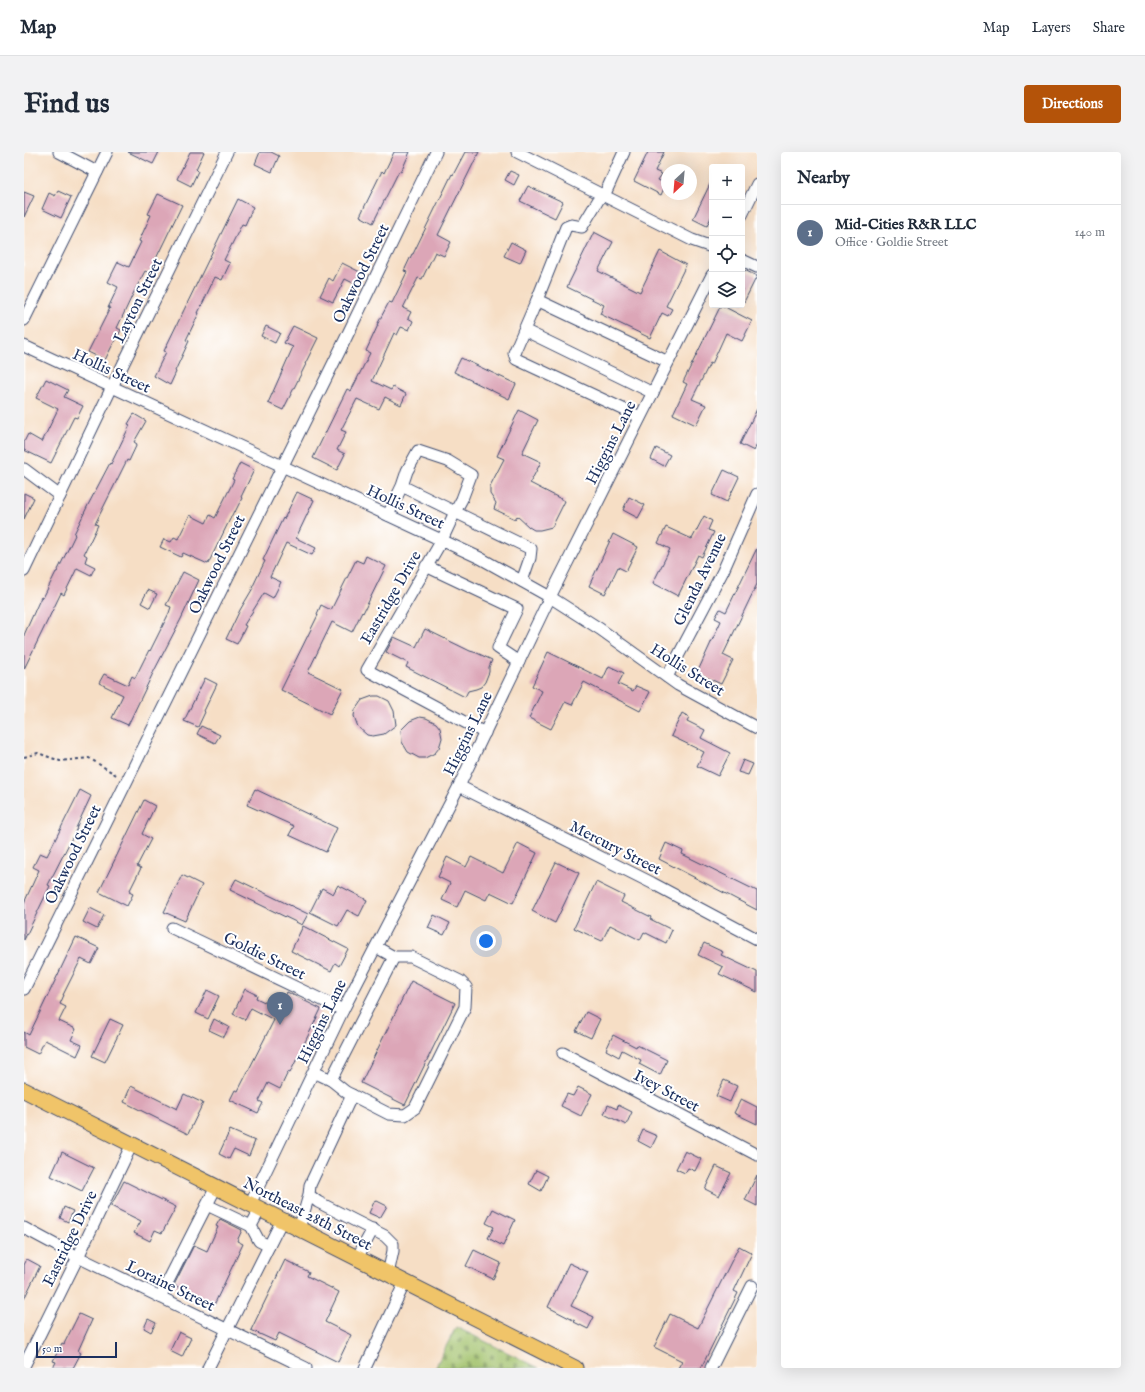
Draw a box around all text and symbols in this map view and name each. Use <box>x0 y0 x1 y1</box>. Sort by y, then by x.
text: Map <box>20 16 56 40</box>
text: Map <box>983 19 1010 37</box>
text: Layers <box>1032 19 1071 37</box>
text: Share <box>1093 19 1125 37</box>
button: Directions <box>1024 85 1121 123</box>
text: Find us <box>24 87 110 122</box>
north arrow <box>661 164 697 200</box>
map controls <box>709 164 745 308</box>
button: + <box>709 164 745 200</box>
text: Nearby <box>797 168 850 189</box>
button: − <box>709 200 745 236</box>
text: Mid-Cities R&R LLC <box>835 215 976 234</box>
street label: Oakwood Street <box>329 220 395 327</box>
text: 1 <box>808 224 812 241</box>
text: 140 m <box>1075 224 1105 241</box>
text: Office · Goldie Street <box>835 234 948 251</box>
button: locate <box>709 236 745 272</box>
street label: Layton Street <box>110 255 168 347</box>
button: layers <box>709 272 745 308</box>
street label: Hollis Street <box>69 345 154 399</box>
street label: Higgins Lane <box>582 398 641 488</box>
street label: Hollis Street <box>363 481 448 535</box>
street label: Oakwood Street <box>185 511 251 618</box>
street label: Glenda Avenue <box>670 530 732 630</box>
street label: Eastridge Drive <box>357 548 427 648</box>
street label: Hollis Street <box>646 640 728 702</box>
street label: Higgins Lane <box>440 688 498 779</box>
street label: Oakwood Street <box>41 801 107 908</box>
street label: Mercury Street <box>566 817 665 881</box>
street label: Goldie Street <box>220 928 309 985</box>
your location <box>476 931 496 951</box>
street label: Higgins Lane <box>294 976 352 1067</box>
pin: 1 <box>267 992 293 1025</box>
street label: Ivey Street <box>630 1066 703 1118</box>
street label: Northeast 28th Street <box>239 1174 375 1256</box>
street label: Eastridge Drive <box>39 1188 103 1290</box>
street label: Loraine Street <box>122 1257 218 1317</box>
scale bar <box>36 1340 117 1359</box>
text: 50 m <box>42 1342 62 1356</box>

